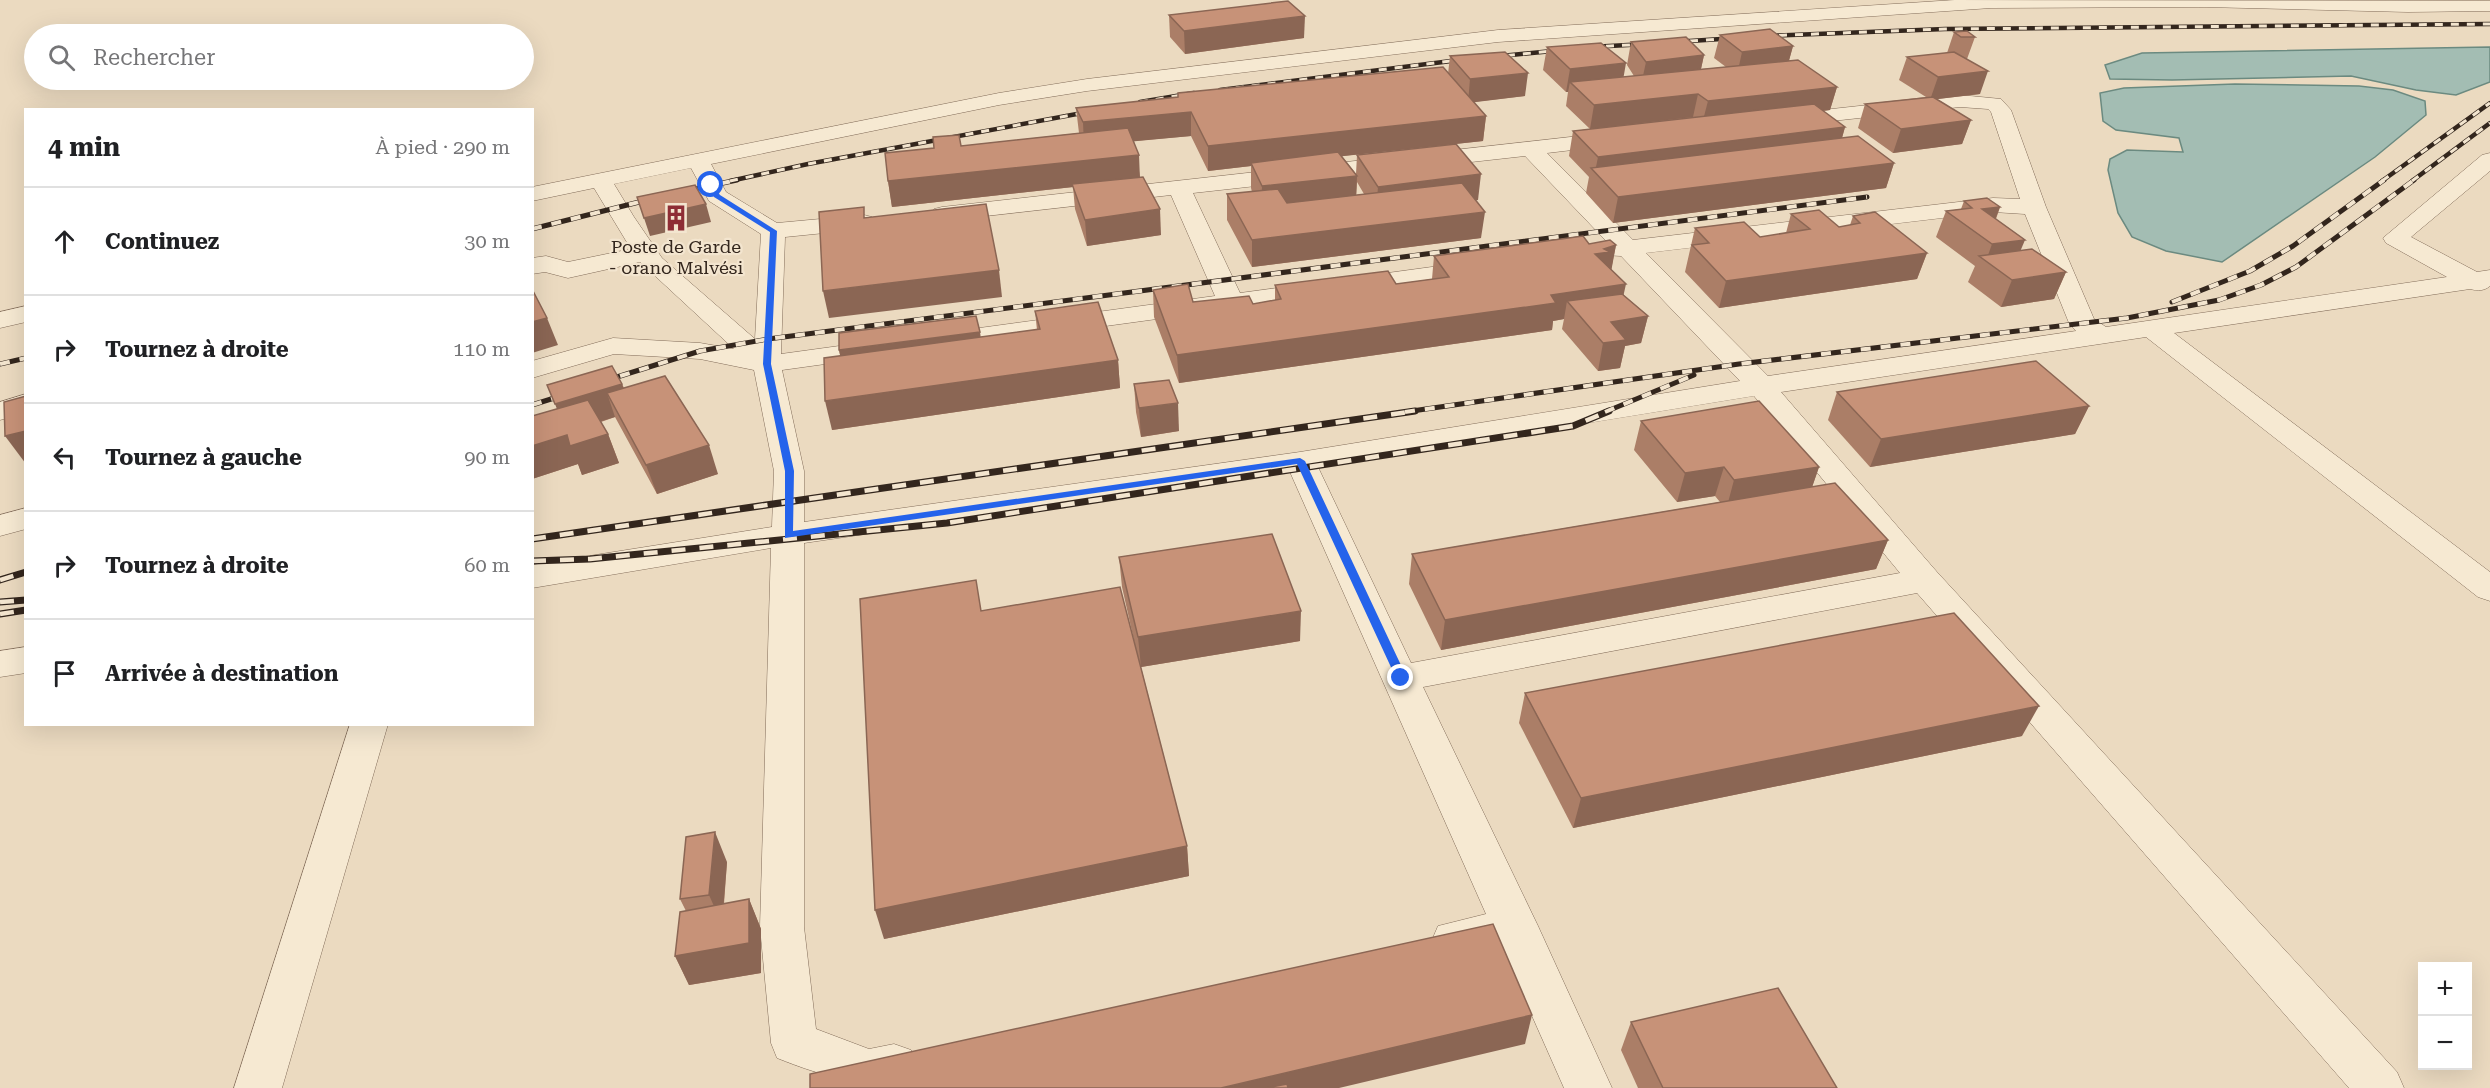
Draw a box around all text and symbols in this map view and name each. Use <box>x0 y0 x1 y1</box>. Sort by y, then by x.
search box <box>24 24 534 90</box>
icon: search <box>45 41 78 74</box>
text: Rechercher <box>93 45 215 70</box>
text: 4 min <box>48 132 120 162</box>
text: À pied · 290 m <box>376 135 510 159</box>
route start <box>697 171 723 197</box>
building icon: Poste de Garde - orano Malvési <box>661 203 691 233</box>
icon: ahead <box>48 225 81 258</box>
text: Continuez <box>105 229 219 254</box>
text: 30 m <box>464 229 510 253</box>
place label: Poste de Garde - orano Malvési <box>609 236 743 278</box>
icon: right <box>48 333 81 366</box>
text: Tournez à droite <box>105 337 289 362</box>
text: 110 m <box>453 337 510 361</box>
icon: left <box>48 441 81 474</box>
text: Tournez à gauche <box>105 445 302 470</box>
text: 90 m <box>464 445 510 469</box>
icon: right <box>48 549 81 582</box>
text: Tournez à droite <box>105 553 289 578</box>
text: 60 m <box>464 553 510 577</box>
icon: arrive <box>48 657 81 690</box>
text: Arrivée à destination <box>105 661 339 686</box>
route end <box>1387 664 1413 690</box>
map controls <box>2418 962 2472 1070</box>
button: + <box>2418 962 2472 1016</box>
button: − <box>2418 1016 2472 1070</box>

